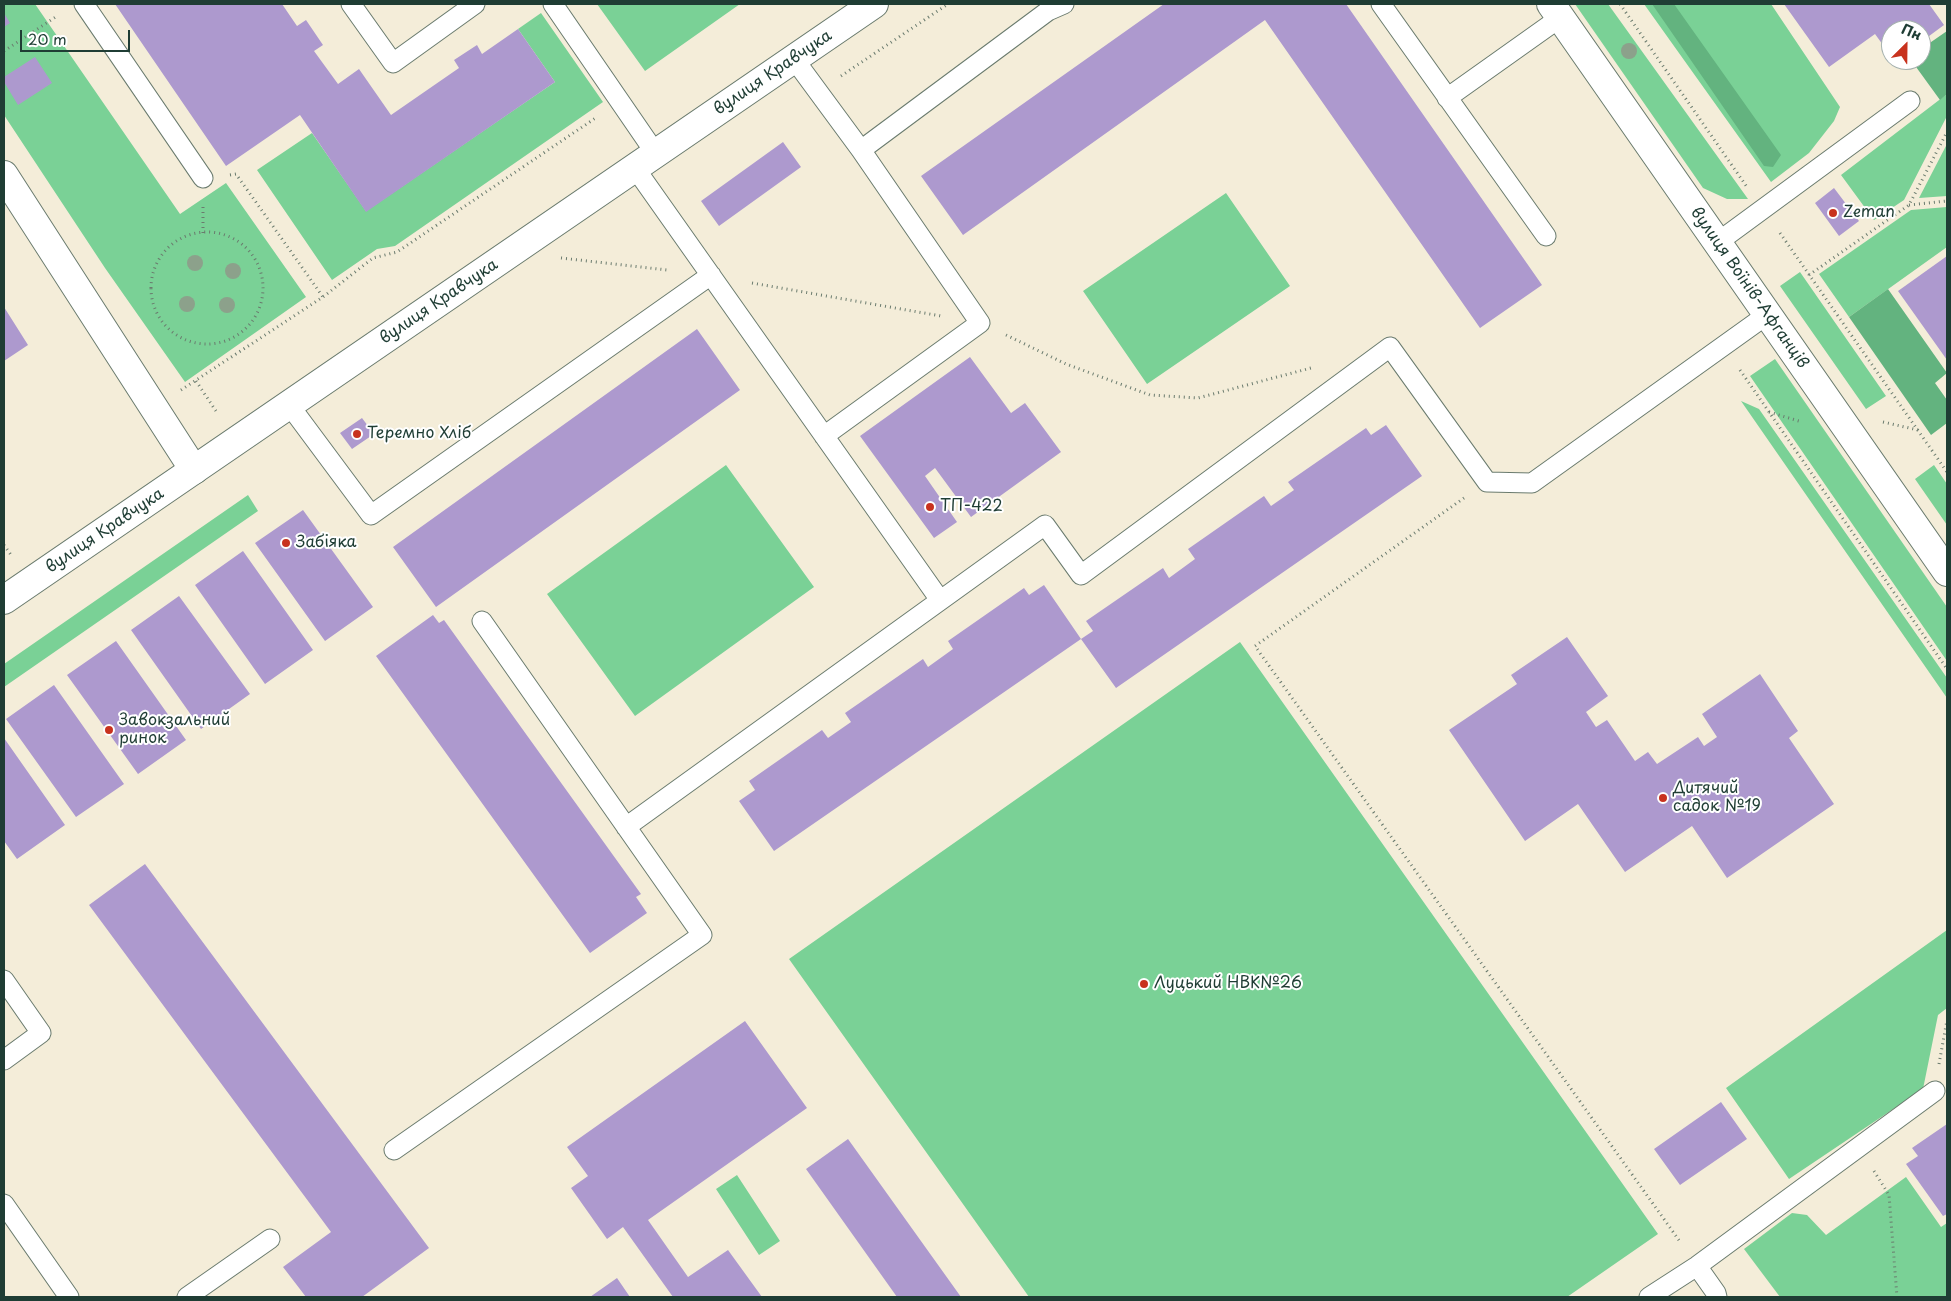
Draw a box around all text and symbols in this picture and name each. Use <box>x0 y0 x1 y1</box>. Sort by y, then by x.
text: Пн <box>1898 18 1925 45</box>
scale bar <box>22 20 132 52</box>
north arrow <box>1881 20 1931 70</box>
street label: вулиця Кравчука <box>710 26 836 120</box>
text: 20 m <box>28 27 67 50</box>
place label: Zeman <box>1843 203 1895 223</box>
street label: вулиця Воїнів-Афганців <box>1686 204 1812 372</box>
marker: Zeman <box>1827 207 1839 219</box>
street label: вулиця Кравчука <box>376 255 502 349</box>
place label: Теремно Хліб <box>367 424 471 444</box>
marker: Теремно Хліб <box>351 428 363 440</box>
street label: вулиця Кравчука <box>42 484 168 578</box>
place label: ТП-422 <box>940 497 1003 517</box>
marker: ТП-422 <box>924 501 936 513</box>
place label: Забіяка <box>296 533 356 553</box>
marker: Забіяка <box>280 537 292 549</box>
place label: Завокзальний ринок <box>119 711 230 749</box>
marker: Завокзальний ринок <box>103 724 115 736</box>
place label: Дитячий садок №19 <box>1673 779 1761 817</box>
marker: Дитячий садок №19 <box>1657 792 1669 804</box>
place label: Луцький НВК№26 <box>1154 974 1302 994</box>
marker: Луцький НВК№26 <box>1138 978 1150 990</box>

